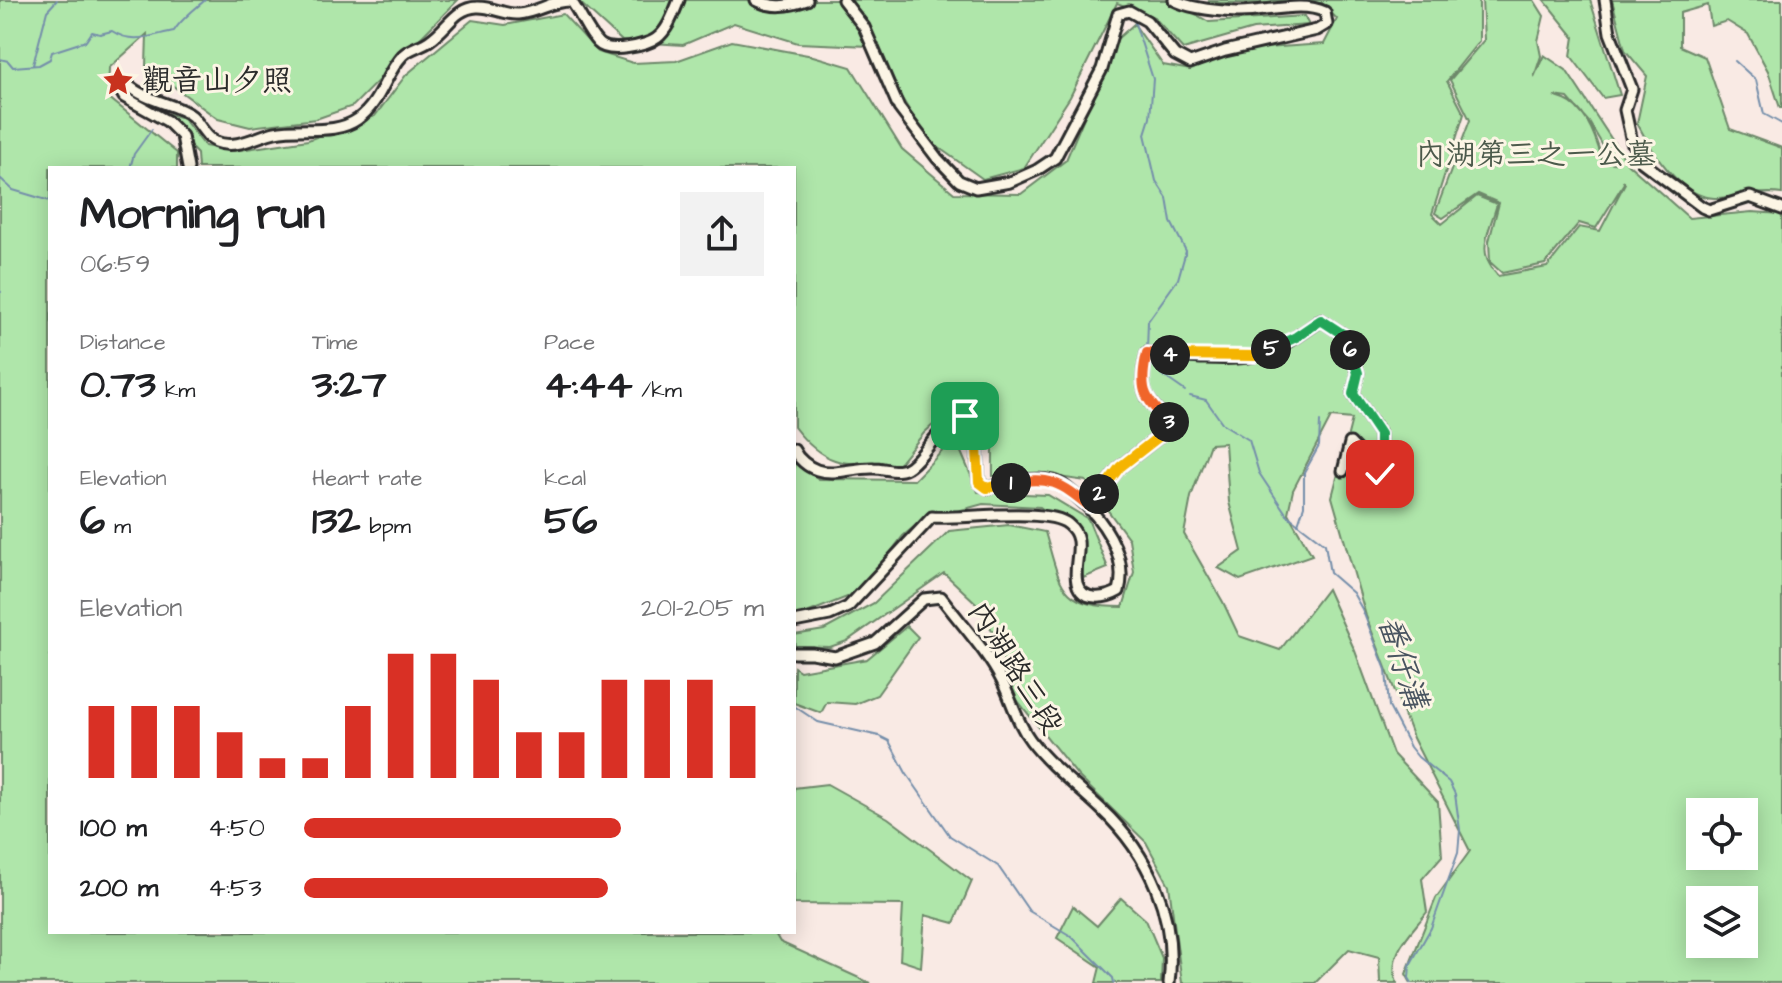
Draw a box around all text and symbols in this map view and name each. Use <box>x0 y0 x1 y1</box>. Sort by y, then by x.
place label: 觀音山夕照 <box>142 60 292 102</box>
place icon: 觀音山夕照 <box>101 64 135 98</box>
park label: 內湖第三之一公墓 <box>1416 134 1656 176</box>
text: Morning run <box>80 185 325 246</box>
button: share <box>680 192 764 276</box>
text: 06:59 <box>80 246 150 282</box>
text: Distance <box>80 327 166 358</box>
text: Time <box>312 327 358 358</box>
text: Pace <box>544 327 595 358</box>
pin: 5 <box>1251 329 1291 369</box>
pin: 6 <box>1330 330 1370 370</box>
text: 5 <box>1263 333 1279 364</box>
text: 6 <box>1343 334 1357 365</box>
pin: 4 <box>1150 335 1190 375</box>
text: 4 <box>1163 339 1177 370</box>
text: 0.73 <box>80 358 156 413</box>
text: 3:27 <box>312 358 387 413</box>
text: 4:44 <box>544 358 632 413</box>
text: km <box>156 375 195 406</box>
text: /km <box>632 375 682 406</box>
pin <box>931 382 999 450</box>
icon: arrive <box>943 394 987 438</box>
pin: 3 <box>1149 402 1189 442</box>
text: 3 <box>1163 406 1175 437</box>
pin <box>1346 440 1414 508</box>
icon: check <box>1358 452 1402 496</box>
text: Elevation <box>80 463 167 494</box>
text: Heart rate <box>312 463 422 494</box>
text: kcal <box>544 463 586 494</box>
pin: 1 <box>991 463 1031 503</box>
text: 1 <box>1010 467 1012 498</box>
pin: 2 <box>1079 474 1119 514</box>
text: 2 <box>1093 478 1105 509</box>
text: 6 <box>80 494 105 549</box>
text: 132 <box>312 494 360 549</box>
text: 56 <box>544 494 597 549</box>
text: m <box>105 511 131 542</box>
text: bpm <box>360 511 411 542</box>
text: Elevation <box>80 590 182 626</box>
text: 201–205 m <box>641 590 764 626</box>
street label: 內湖路三段 <box>957 593 1073 743</box>
water label: 番仔溝 <box>1366 609 1439 717</box>
map controls <box>1686 798 1758 958</box>
button: locate <box>1686 798 1758 870</box>
text: 100 m <box>80 810 147 846</box>
text: 4:50 <box>208 810 265 846</box>
text: 200 m <box>80 870 158 906</box>
text: 4:53 <box>208 870 262 906</box>
button: layers <box>1686 886 1758 958</box>

